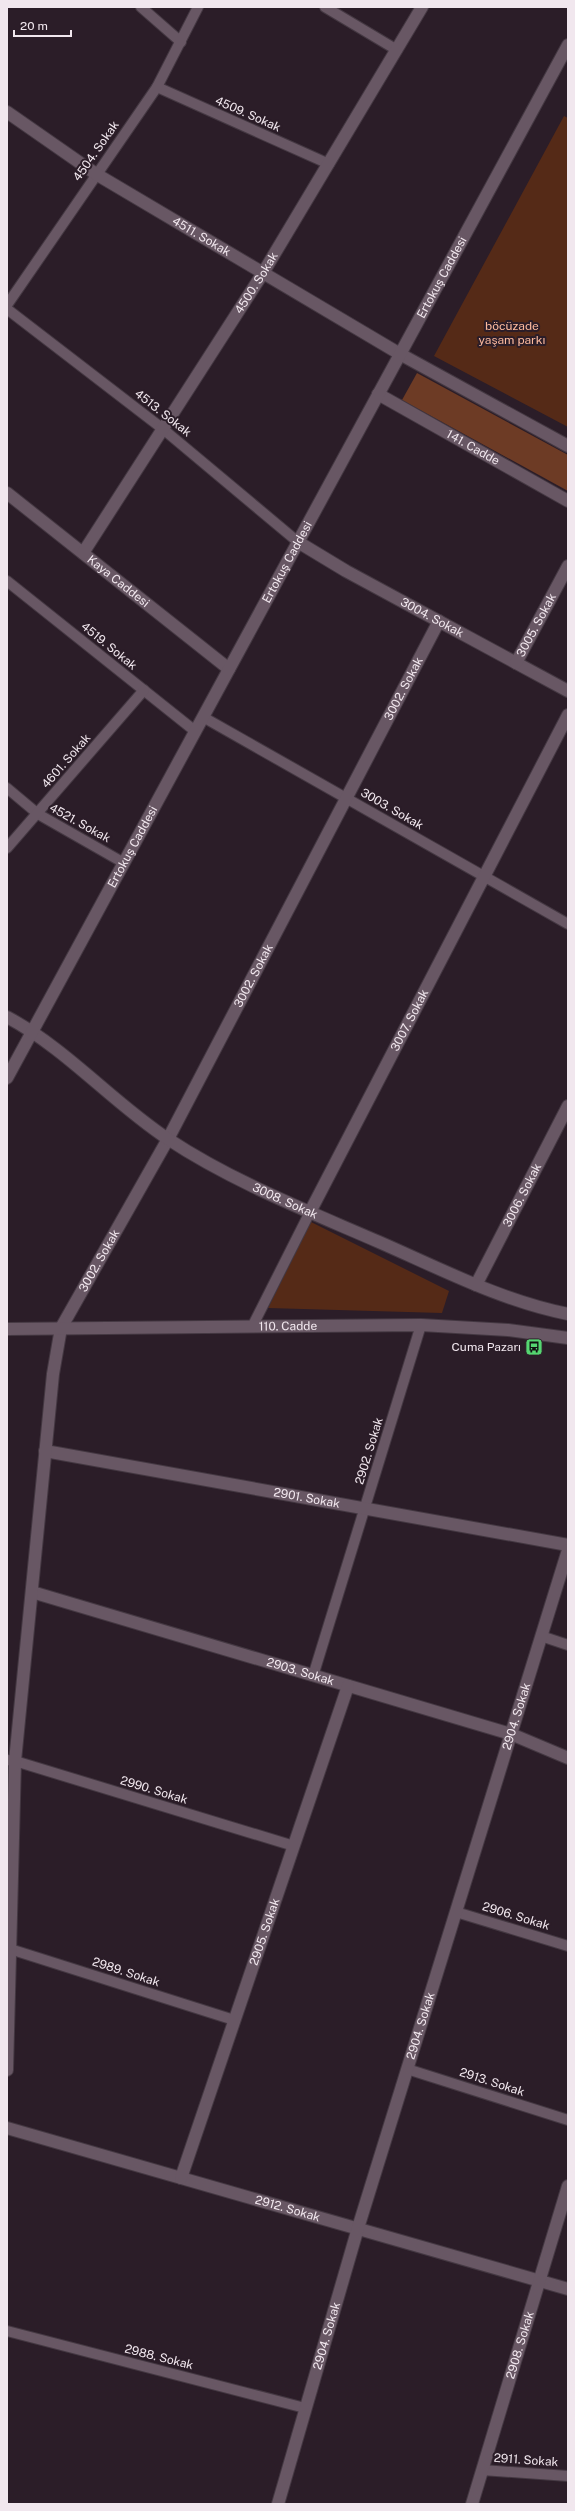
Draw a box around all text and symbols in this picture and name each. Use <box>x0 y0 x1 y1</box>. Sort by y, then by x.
scale bar <box>14 12 71 38</box>
text: 20 m <box>20 19 48 33</box>
street label: 4509. Sokak <box>213 93 283 135</box>
street label: 4504. Sokak <box>70 118 122 184</box>
street label: 4511. Sokak <box>170 214 233 259</box>
street label: Ertokuş Caddesi <box>414 234 470 321</box>
street label: 4500. Sokak <box>232 249 281 316</box>
park label: böcüzade yaşam parkı <box>479 319 545 347</box>
street label: 4513. Sokak <box>132 387 194 440</box>
street label: 141. Cadde <box>444 427 502 468</box>
street label: Ertokuş Caddesi <box>259 519 315 605</box>
street label: Kaya Caddesi <box>84 552 152 610</box>
street label: 3005. Sokak <box>514 591 559 659</box>
street label: 3004. Sokak <box>398 595 466 640</box>
street label: 4519. Sokak <box>78 619 140 673</box>
street label: 3002. Sokak <box>381 654 426 723</box>
street label: 4601. Sokak <box>39 731 94 791</box>
street label: 3003. Sokak <box>358 785 426 833</box>
street label: 4521. Sokak <box>47 801 113 846</box>
street label: Ertokuş Caddesi <box>105 804 160 890</box>
street label: 3002. Sokak <box>231 942 276 1010</box>
street label: 3007. Sokak <box>388 987 432 1054</box>
street label: 3006. Sokak <box>500 1161 544 1229</box>
street label: 3008. Sokak <box>250 1180 320 1222</box>
street label: 3002. Sokak <box>76 1227 122 1294</box>
street label: 110. Cadde <box>259 1319 318 1334</box>
bus stop icon: Cuma Pazarı <box>524 1337 544 1357</box>
place label: Cuma Pazarı <box>452 1340 521 1354</box>
street label: 2902. Sokak <box>352 1416 386 1486</box>
street label: 2901. Sokak <box>273 1485 341 1511</box>
street label: 2903. Sokak <box>265 1655 336 1688</box>
street label: 2904. Sokak <box>499 1681 534 1752</box>
street label: 2990. Sokak <box>119 1773 190 1807</box>
street label: 2905. Sokak <box>247 1896 283 1967</box>
street label: 2906. Sokak <box>481 1899 552 1933</box>
street label: 2989. Sokak <box>91 1955 162 1990</box>
street label: 2904. Sokak <box>404 1990 438 2061</box>
street label: 2913. Sokak <box>458 2065 526 2099</box>
street label: 2912. Sokak <box>254 2193 322 2225</box>
street label: 2904. Sokak <box>310 2300 343 2371</box>
street label: 2908. Sokak <box>503 2309 537 2381</box>
street label: 2988. Sokak <box>123 2342 195 2372</box>
street label: 2911. Sokak <box>493 2451 559 2469</box>

